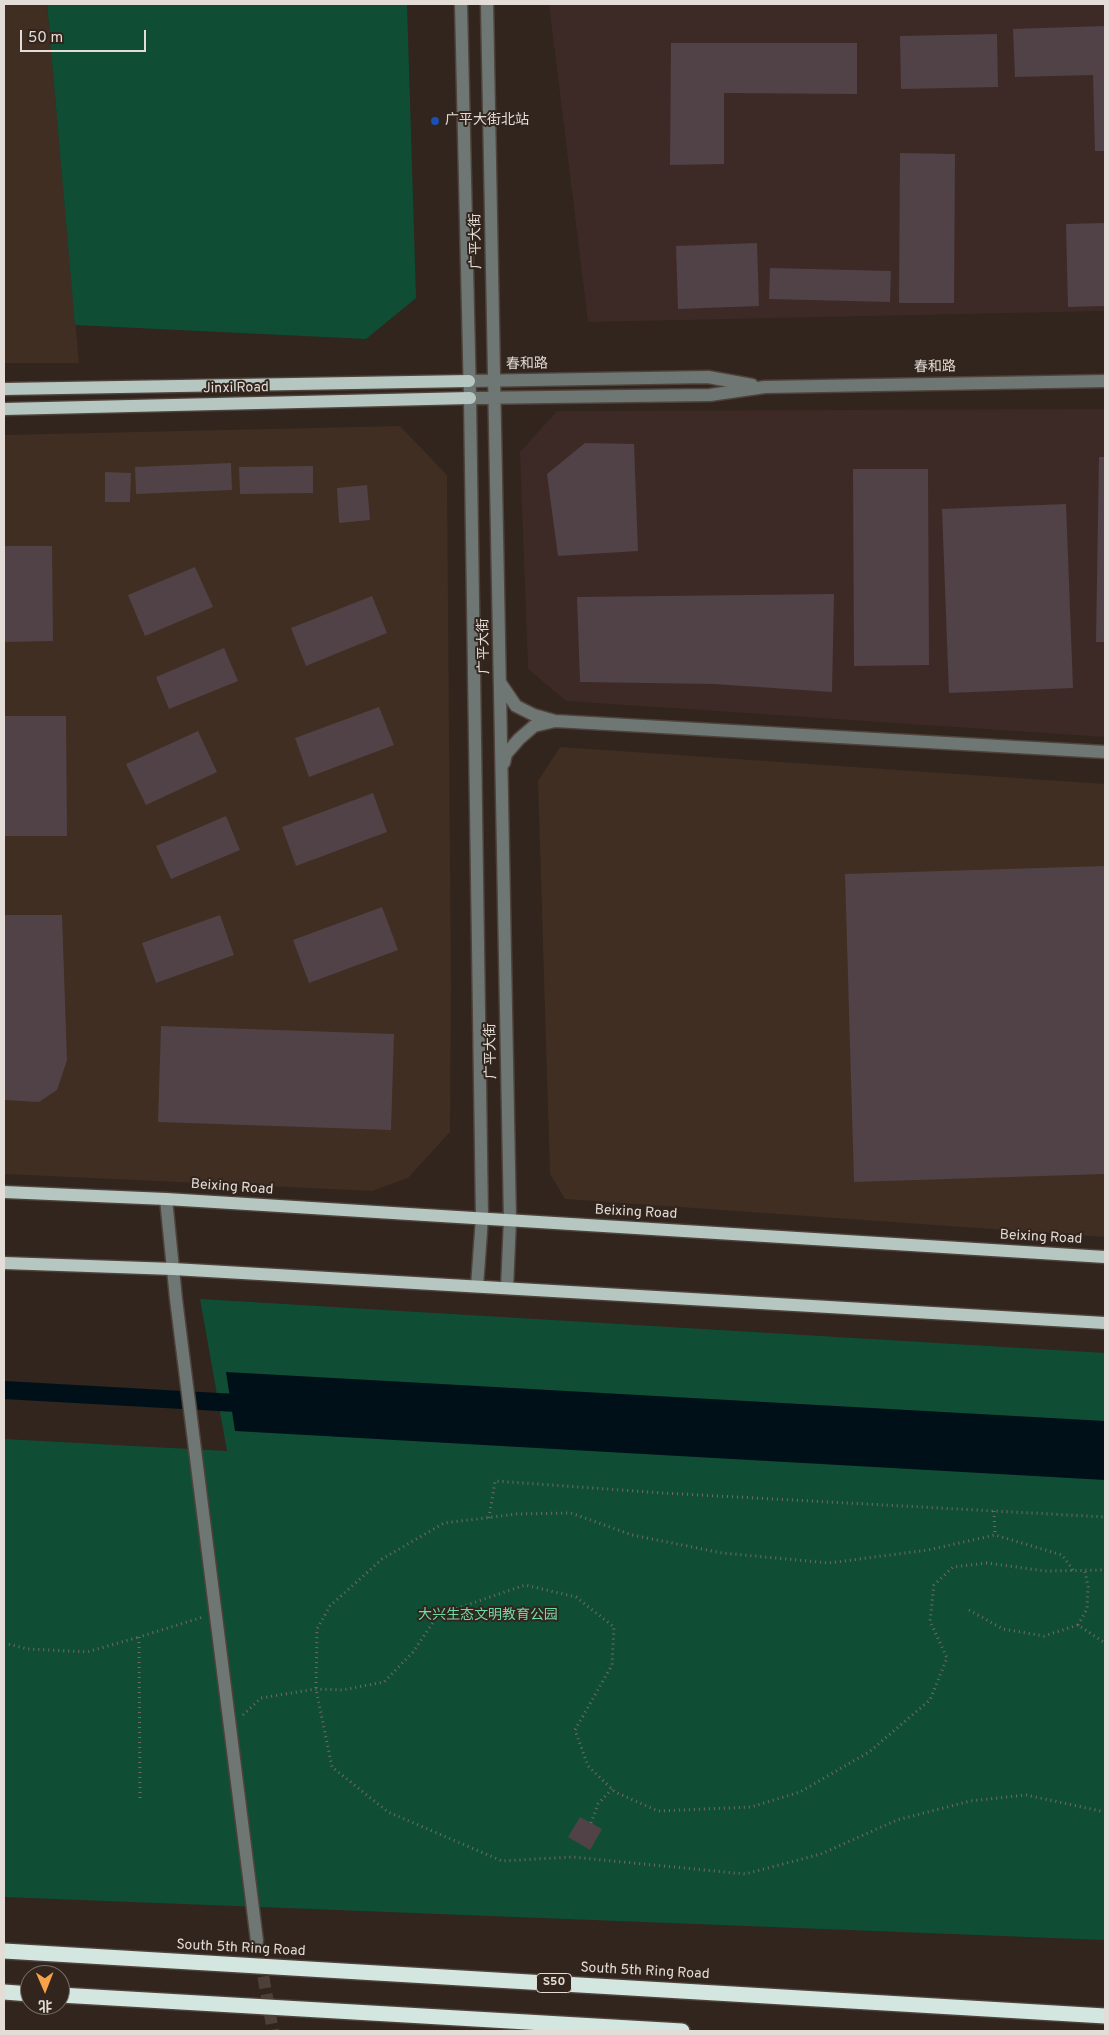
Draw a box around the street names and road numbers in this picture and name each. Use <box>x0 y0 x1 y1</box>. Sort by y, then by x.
street label: 广平大街 <box>468 213 486 269</box>
street label: 春和路 <box>506 356 548 374</box>
street label: 春和路 <box>914 359 956 377</box>
street label: Jinxi Road <box>203 380 269 398</box>
street label: 广平大街 <box>476 618 494 674</box>
street label: 广平大街 <box>483 1023 501 1079</box>
street label: Beixing Road <box>190 1177 274 1199</box>
street label: Beixing Road <box>594 1202 678 1224</box>
street label: Beixing Road <box>999 1227 1083 1249</box>
street label: South 5th Ring Road <box>176 1937 306 1961</box>
street label: South 5th Ring Road <box>580 1960 710 1984</box>
road number: S50 <box>536 1974 572 1992</box>

